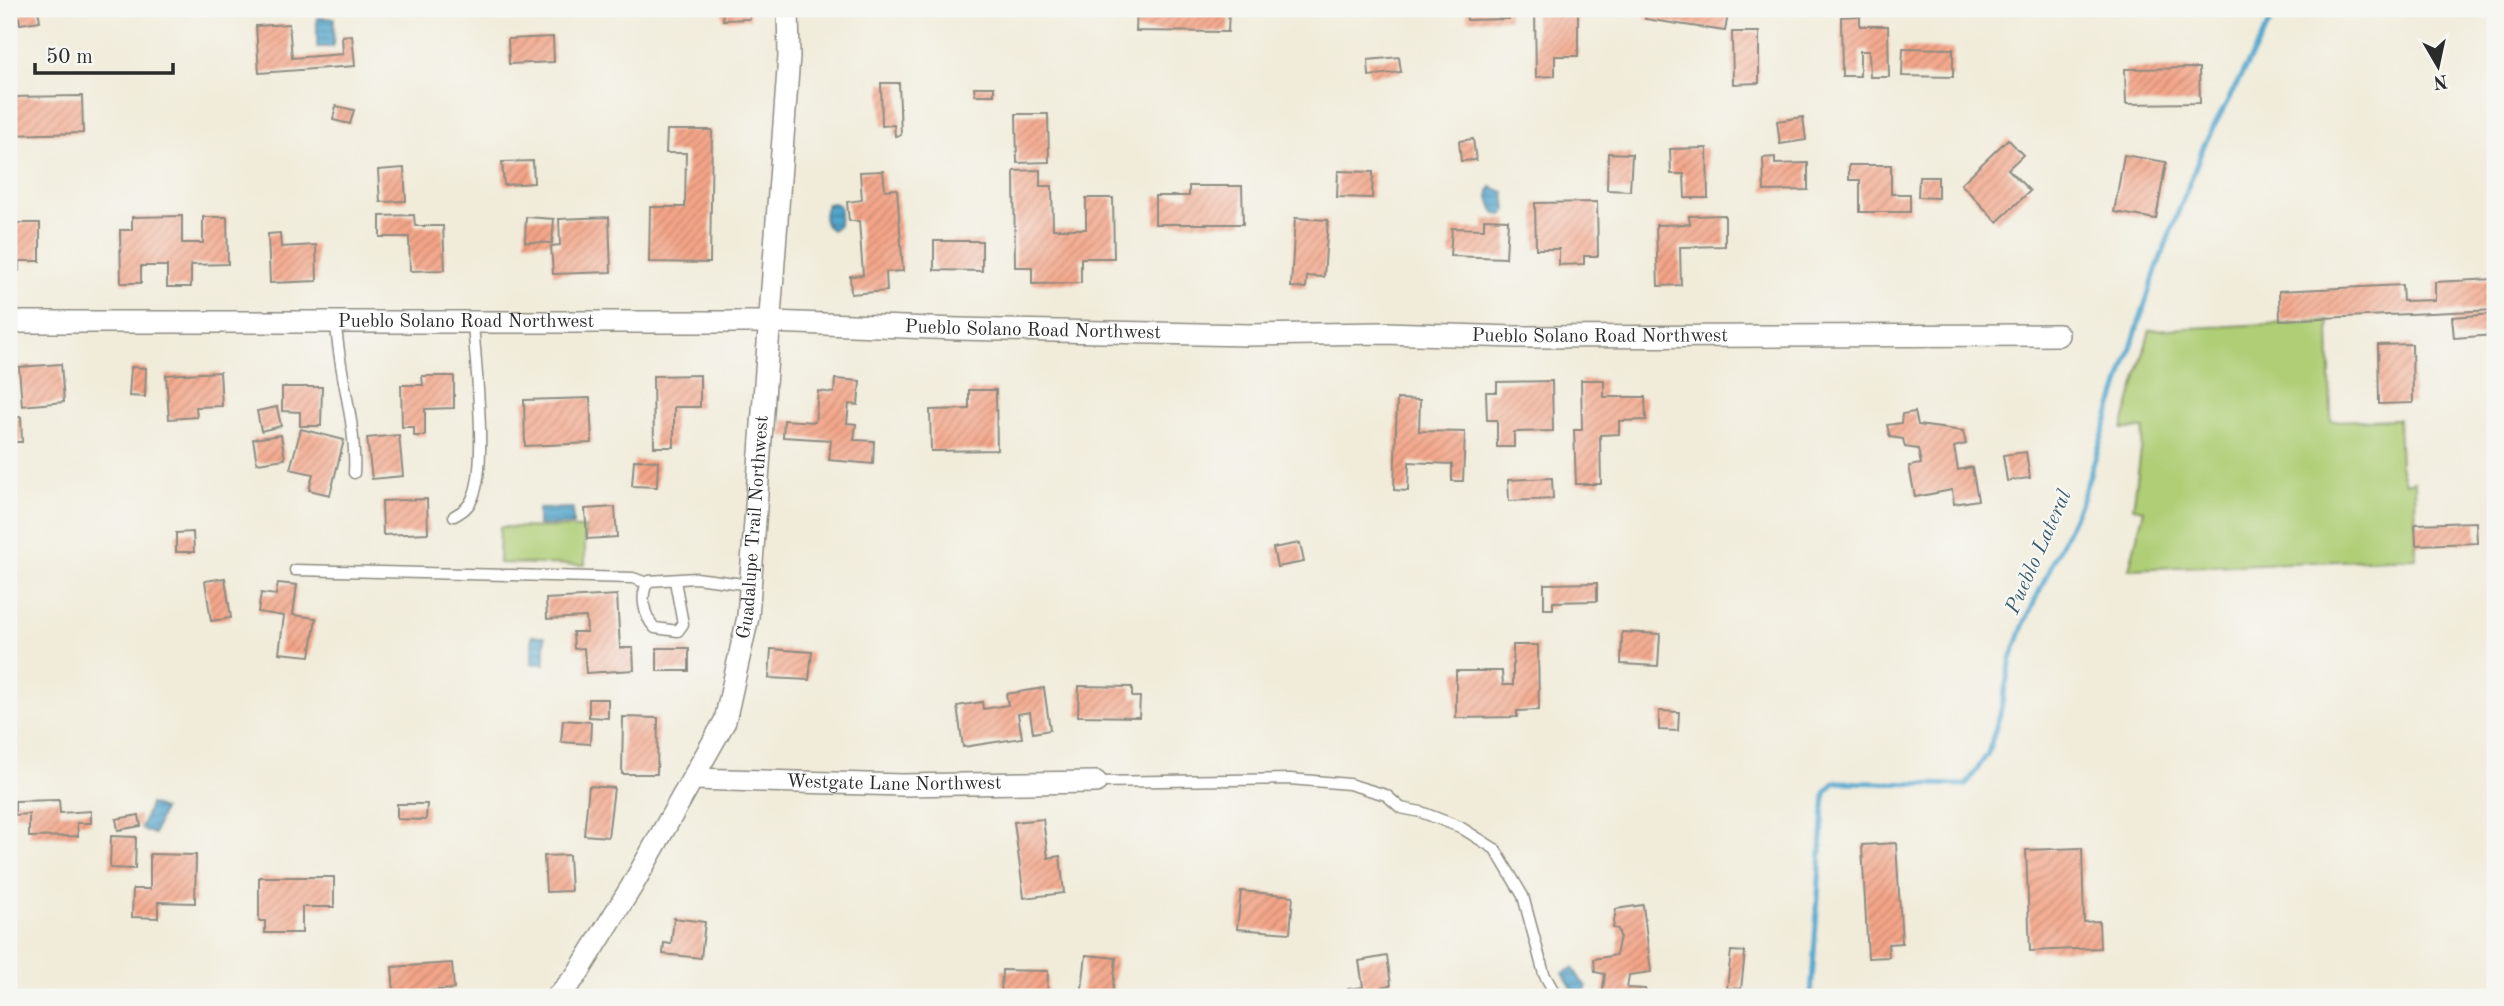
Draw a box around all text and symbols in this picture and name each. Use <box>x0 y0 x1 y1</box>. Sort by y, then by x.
scale bar <box>35 32 173 76</box>
north arrow <box>2402 32 2472 102</box>
text: 50 m <box>46 47 93 68</box>
text: N <box>2431 70 2449 91</box>
street label: Pueblo Solano Road Northwest <box>338 313 594 332</box>
street label: Pueblo Solano Road Northwest <box>904 318 1161 343</box>
street label: Pueblo Solano Road Northwest <box>1471 326 1728 347</box>
street label: Guadalupe Trail Northwest <box>734 415 772 641</box>
water label: Pueblo Lateral <box>2002 487 2076 618</box>
street label: Westgate Lane Northwest <box>786 772 1002 795</box>

